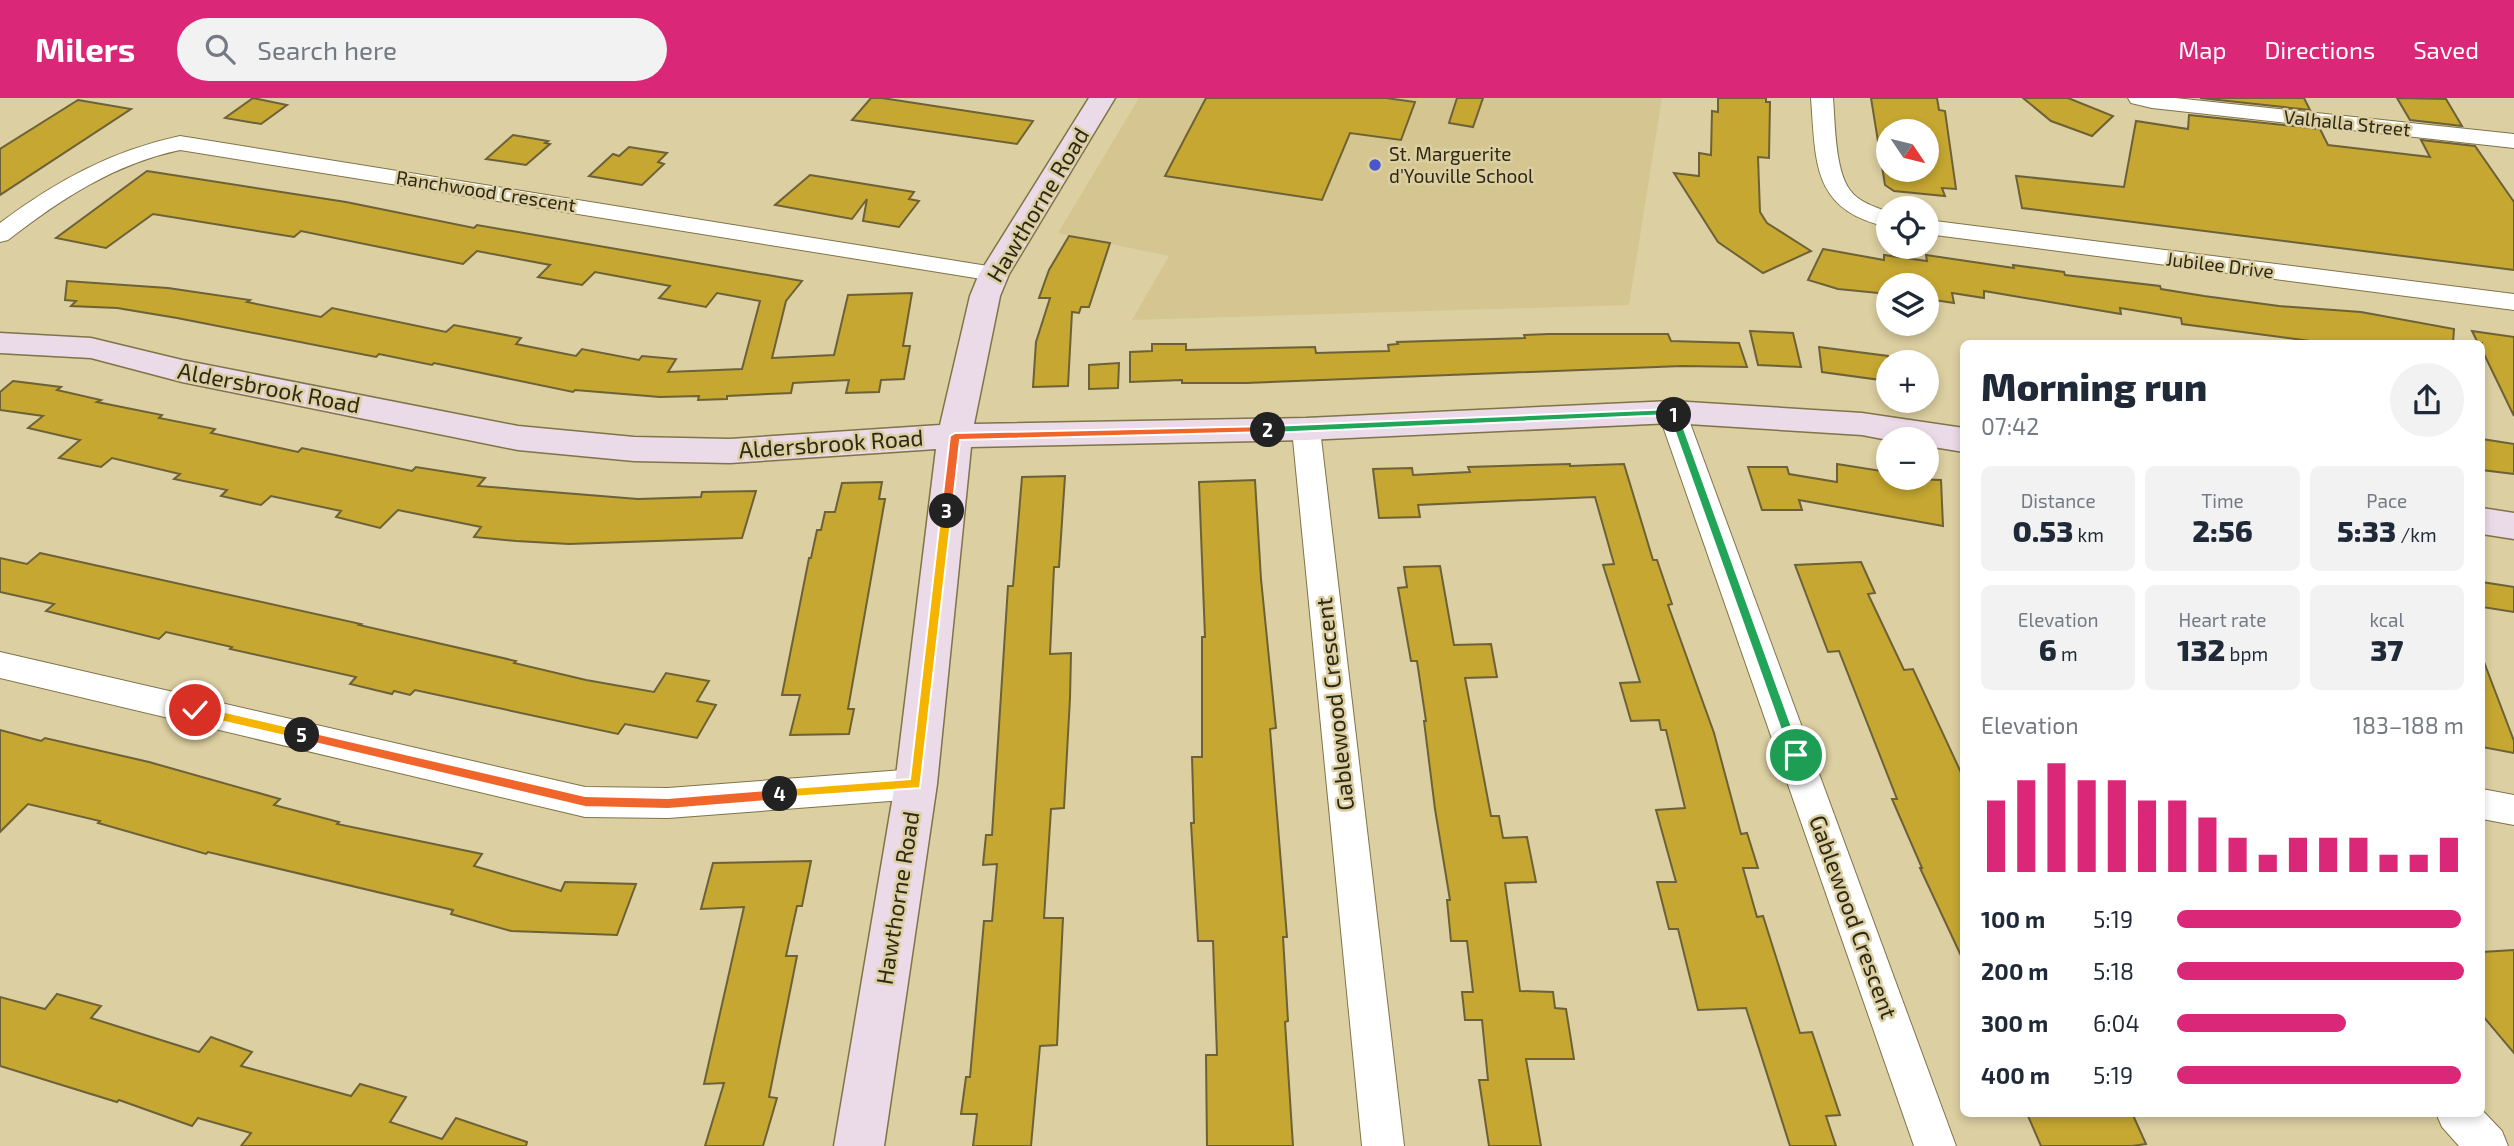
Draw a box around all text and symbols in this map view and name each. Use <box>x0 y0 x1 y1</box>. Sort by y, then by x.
search box <box>177 18 667 81</box>
text: Milers <box>35 29 135 69</box>
icon: search <box>201 30 239 68</box>
text: Search here <box>257 34 397 65</box>
text: Map <box>2178 35 2226 64</box>
text: Directions <box>2264 35 2375 64</box>
text: Saved <box>2413 35 2479 64</box>
street label: Valhalla Street <box>2283 104 2412 141</box>
north arrow <box>1876 119 1939 182</box>
map controls <box>1876 119 1939 490</box>
street label: Hawthorne Road <box>980 122 1094 287</box>
place label: St. Marguerite d'Youville School <box>1389 142 1534 187</box>
marker: St. Marguerite d'Youville School <box>1367 157 1383 173</box>
street label: Ranchwood Crescent <box>395 165 578 216</box>
button: locate <box>1876 196 1939 259</box>
street label: Jubilee Drive <box>2165 246 2275 283</box>
button: layers <box>1876 273 1939 336</box>
button: + <box>1876 350 1939 413</box>
street label: Aldersbrook Road <box>176 356 363 418</box>
text: Morning run <box>1981 363 2207 409</box>
button: share <box>2390 363 2464 437</box>
pin: 1 <box>1656 398 1692 432</box>
text: 1 <box>1669 403 1678 426</box>
pin: 2 <box>1250 412 1286 448</box>
text: 07:42 <box>1981 412 2039 440</box>
text: 2 <box>1262 418 1273 441</box>
street label: Aldersbrook Road <box>738 423 924 463</box>
button: − <box>1876 427 1939 490</box>
text: Distance <box>2021 489 2096 512</box>
text: Time <box>2201 489 2244 512</box>
text: Pace <box>2366 489 2407 512</box>
pin: 3 <box>930 494 964 528</box>
text: 3 <box>941 499 952 522</box>
text: 0.53 <box>2012 512 2073 548</box>
text: 2:56 <box>2192 512 2253 548</box>
text: 5:33 <box>2337 512 2396 548</box>
text: km <box>2073 523 2104 546</box>
text: /km <box>2396 523 2437 546</box>
street label: Gablewood Crescent <box>1309 596 1359 812</box>
text: Elevation <box>2018 608 2098 631</box>
text: Heart rate <box>2179 608 2266 631</box>
text: kcal <box>2369 608 2404 631</box>
text: 6 <box>2039 631 2057 667</box>
text: 132 <box>2177 631 2225 667</box>
text: 37 <box>2370 631 2403 667</box>
text: m <box>2057 642 2078 665</box>
text: bpm <box>2225 642 2268 665</box>
pin <box>165 680 225 740</box>
icon: check <box>176 691 214 729</box>
text: Elevation <box>1981 711 2079 739</box>
text: 183–188 m <box>2353 711 2464 739</box>
pin: 5 <box>284 718 320 752</box>
text: 5 <box>296 723 307 746</box>
pin <box>1766 725 1826 785</box>
icon: arrive <box>1777 736 1815 774</box>
pin: 4 <box>762 776 798 812</box>
text: 4 <box>773 782 786 805</box>
street label: Hawthorne Road <box>869 809 925 987</box>
street label: Gablewood Crescent <box>1804 811 1904 1022</box>
text: 100 m <box>1981 905 2045 933</box>
text: 5:19 <box>2093 905 2133 933</box>
text: 200 m <box>1981 957 2049 985</box>
text: 5:18 <box>2093 957 2134 985</box>
text: 300 m <box>1981 1009 2048 1037</box>
text: 6:04 <box>2093 1009 2140 1037</box>
text: 400 m <box>1981 1061 2050 1089</box>
text: 5:19 <box>2093 1061 2133 1089</box>

